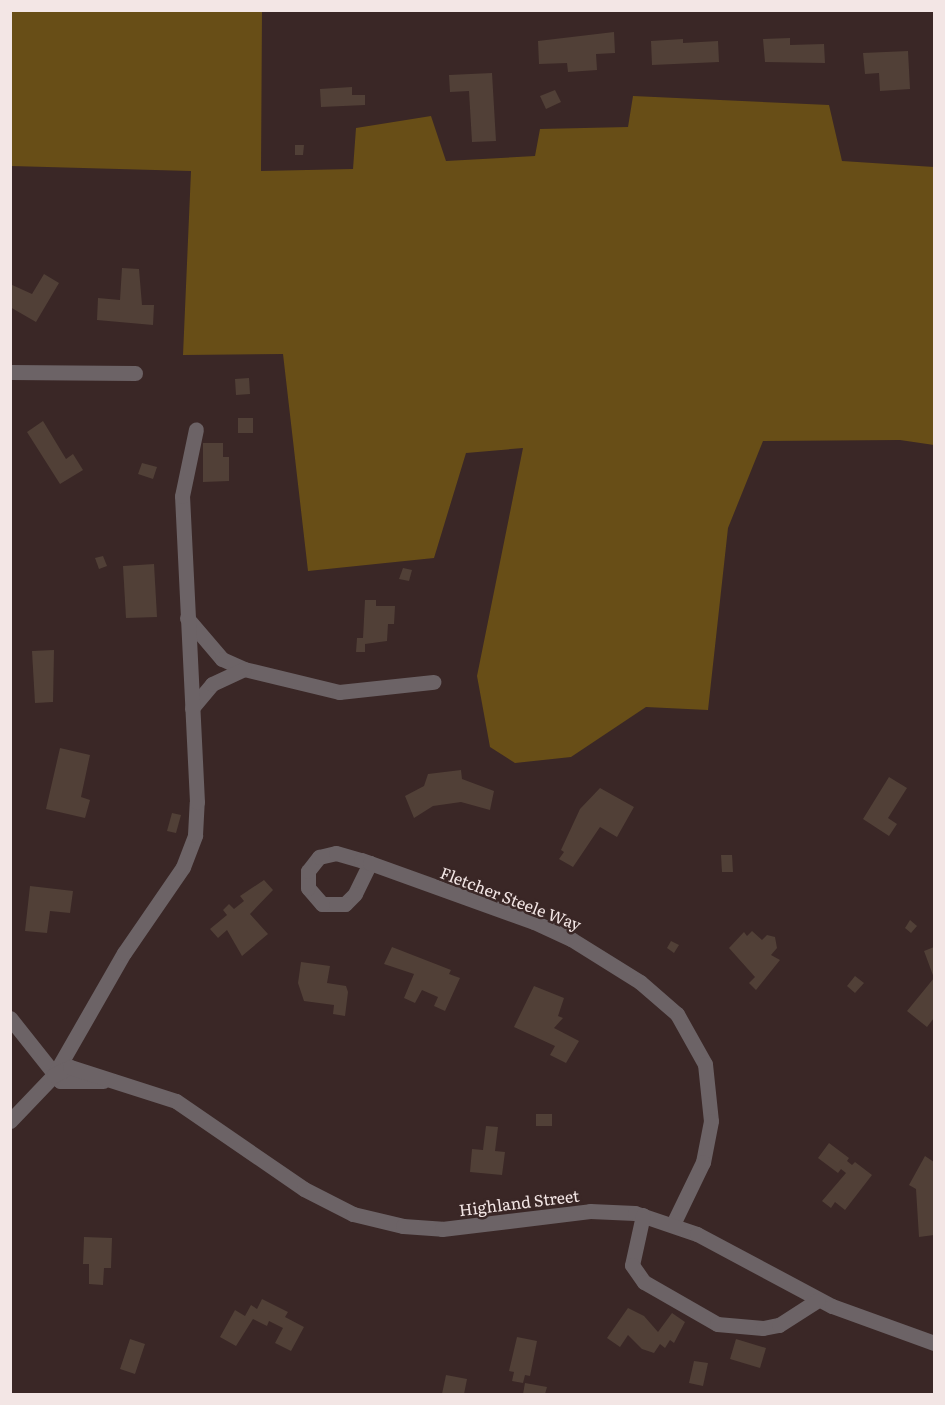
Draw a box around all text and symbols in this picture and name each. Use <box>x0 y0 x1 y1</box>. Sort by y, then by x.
street label: Fletcher Steele Way <box>438 862 584 934</box>
street label: Highland Street <box>458 1185 580 1219</box>

